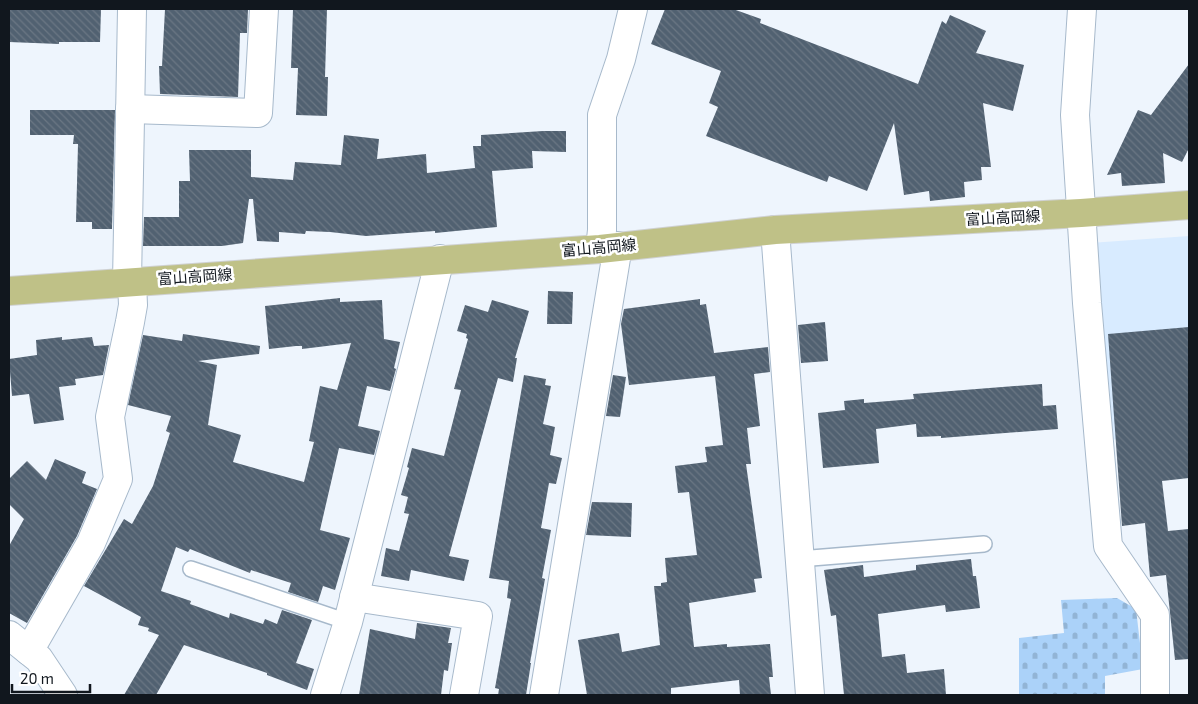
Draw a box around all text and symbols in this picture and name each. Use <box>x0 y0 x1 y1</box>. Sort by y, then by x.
street label: 富山高岡線 <box>965 206 1041 228</box>
street label: 富山高岡線 <box>561 235 637 259</box>
street label: 富山高岡線 <box>157 264 233 288</box>
scale bar <box>12 662 90 694</box>
text: 20 m <box>20 669 54 687</box>

